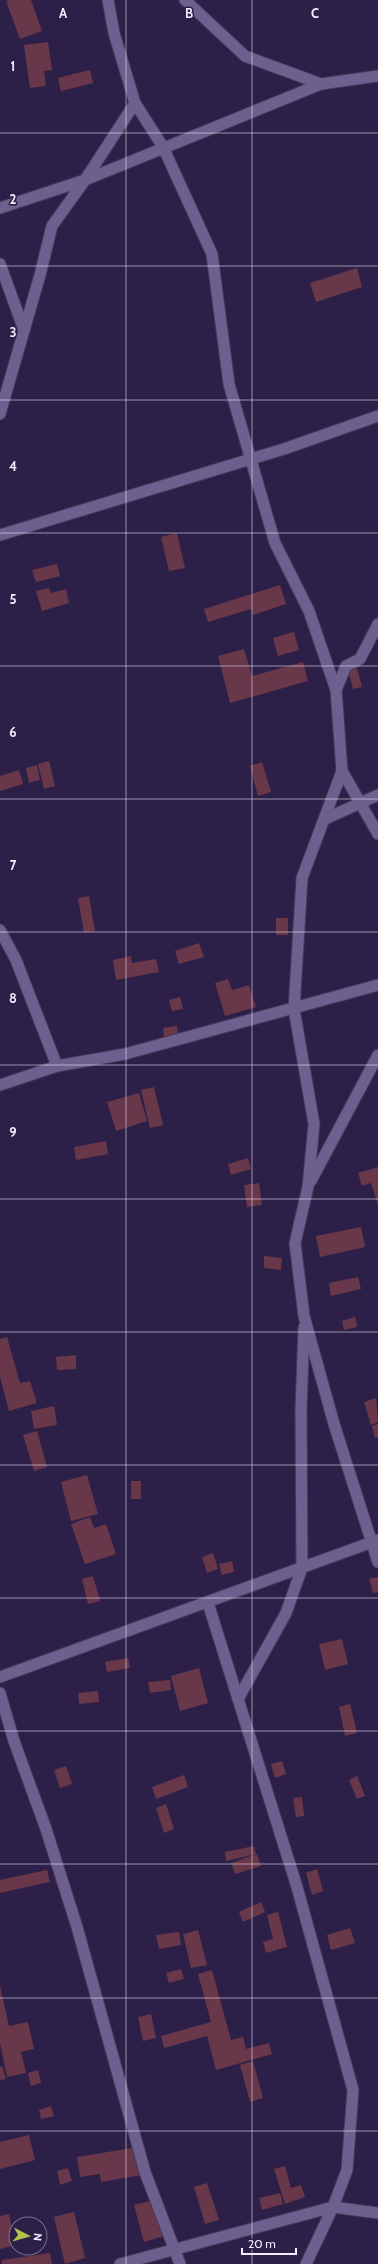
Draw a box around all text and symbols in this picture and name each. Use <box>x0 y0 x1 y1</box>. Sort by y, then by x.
text: A <box>59 5 68 21</box>
text: B <box>185 5 193 21</box>
text: C <box>311 5 319 21</box>
text: 1 <box>11 58 15 74</box>
text: 2 <box>10 191 17 207</box>
text: 3 <box>9 324 17 340</box>
text: 4 <box>9 458 17 474</box>
text: 5 <box>10 591 17 607</box>
text: 6 <box>9 724 17 740</box>
text: 7 <box>10 857 17 873</box>
text: 8 <box>9 990 17 1006</box>
text: 9 <box>9 1124 17 1140</box>
north arrow <box>8 2216 48 2256</box>
scale bar <box>242 2230 296 2256</box>
text: N <box>31 2232 45 2242</box>
text: 20 m <box>248 2236 276 2251</box>

